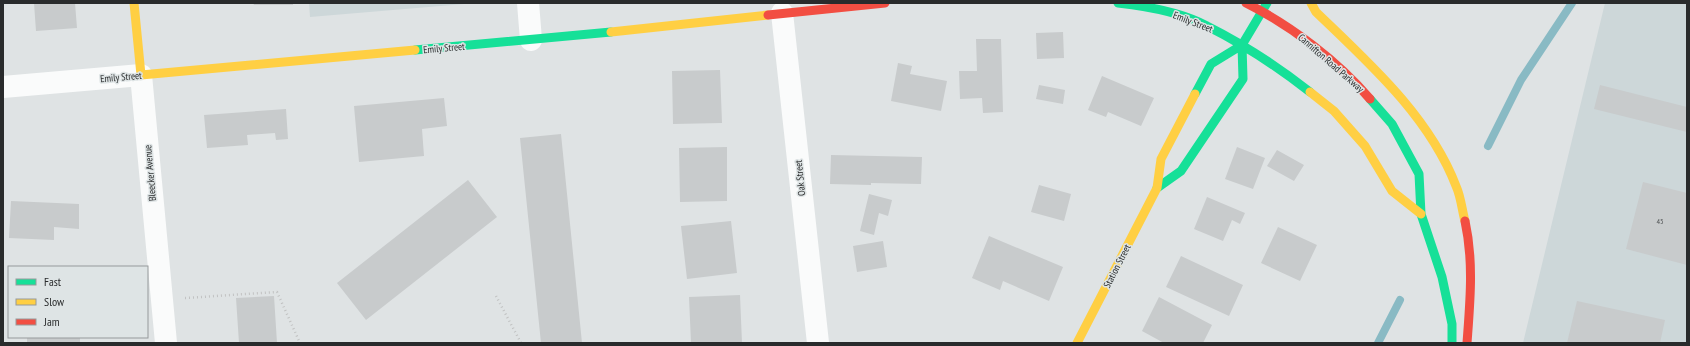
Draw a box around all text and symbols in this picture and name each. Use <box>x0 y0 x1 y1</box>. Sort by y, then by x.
street label: Emily Street <box>1171 8 1215 36</box>
street label: Cannifton Road Parkway <box>1295 31 1367 95</box>
street label: Emily Street <box>423 40 466 56</box>
street label: Emily Street <box>100 69 143 85</box>
street label: Bleecker Avenue <box>141 144 159 202</box>
street label: Oak Street <box>792 159 808 197</box>
house number: 45 <box>1656 216 1664 226</box>
street label: Station Street <box>1100 242 1134 290</box>
legend <box>8 266 148 338</box>
text: Fast <box>44 274 62 289</box>
text: Slow <box>44 294 65 309</box>
text: Jam <box>43 314 60 329</box>

